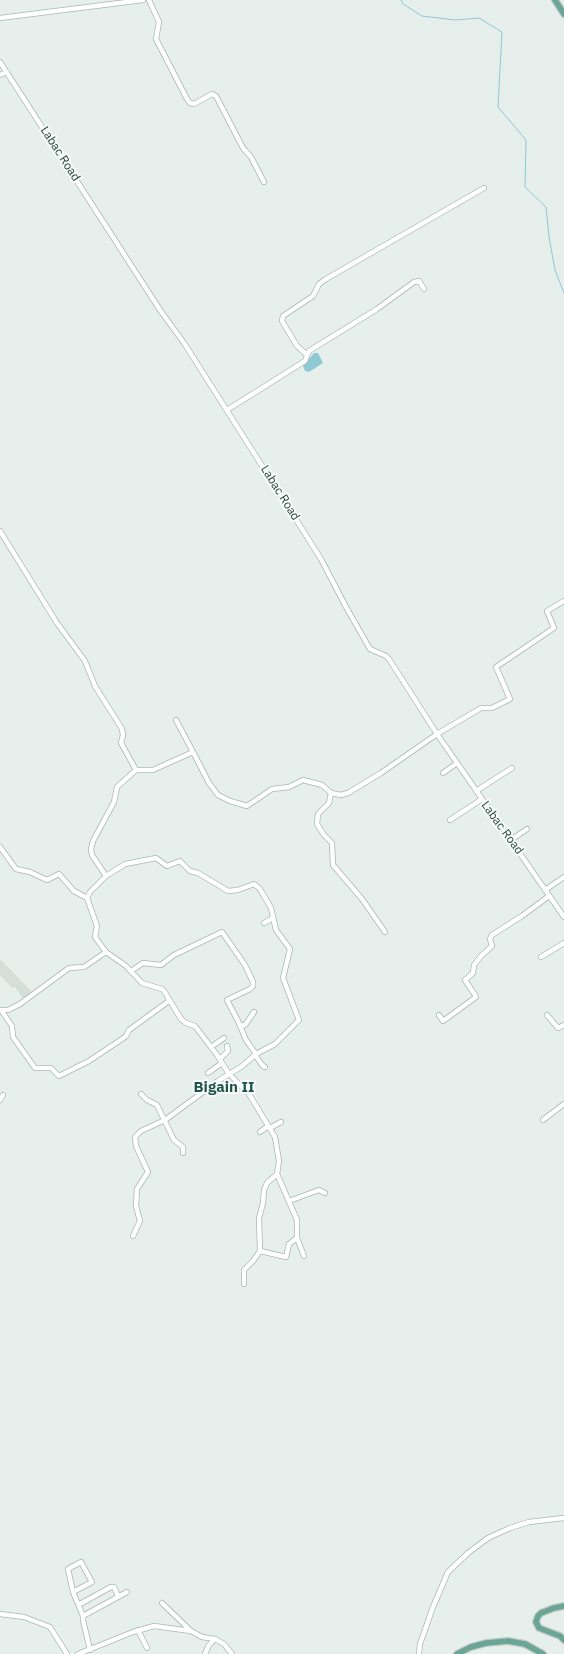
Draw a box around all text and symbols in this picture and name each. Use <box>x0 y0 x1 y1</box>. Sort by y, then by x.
street label: Labac Road <box>37 124 83 184</box>
street label: Labac Road <box>257 463 303 523</box>
street label: Labac Road <box>478 799 526 857</box>
district label: Bigain II <box>194 1079 254 1097</box>

